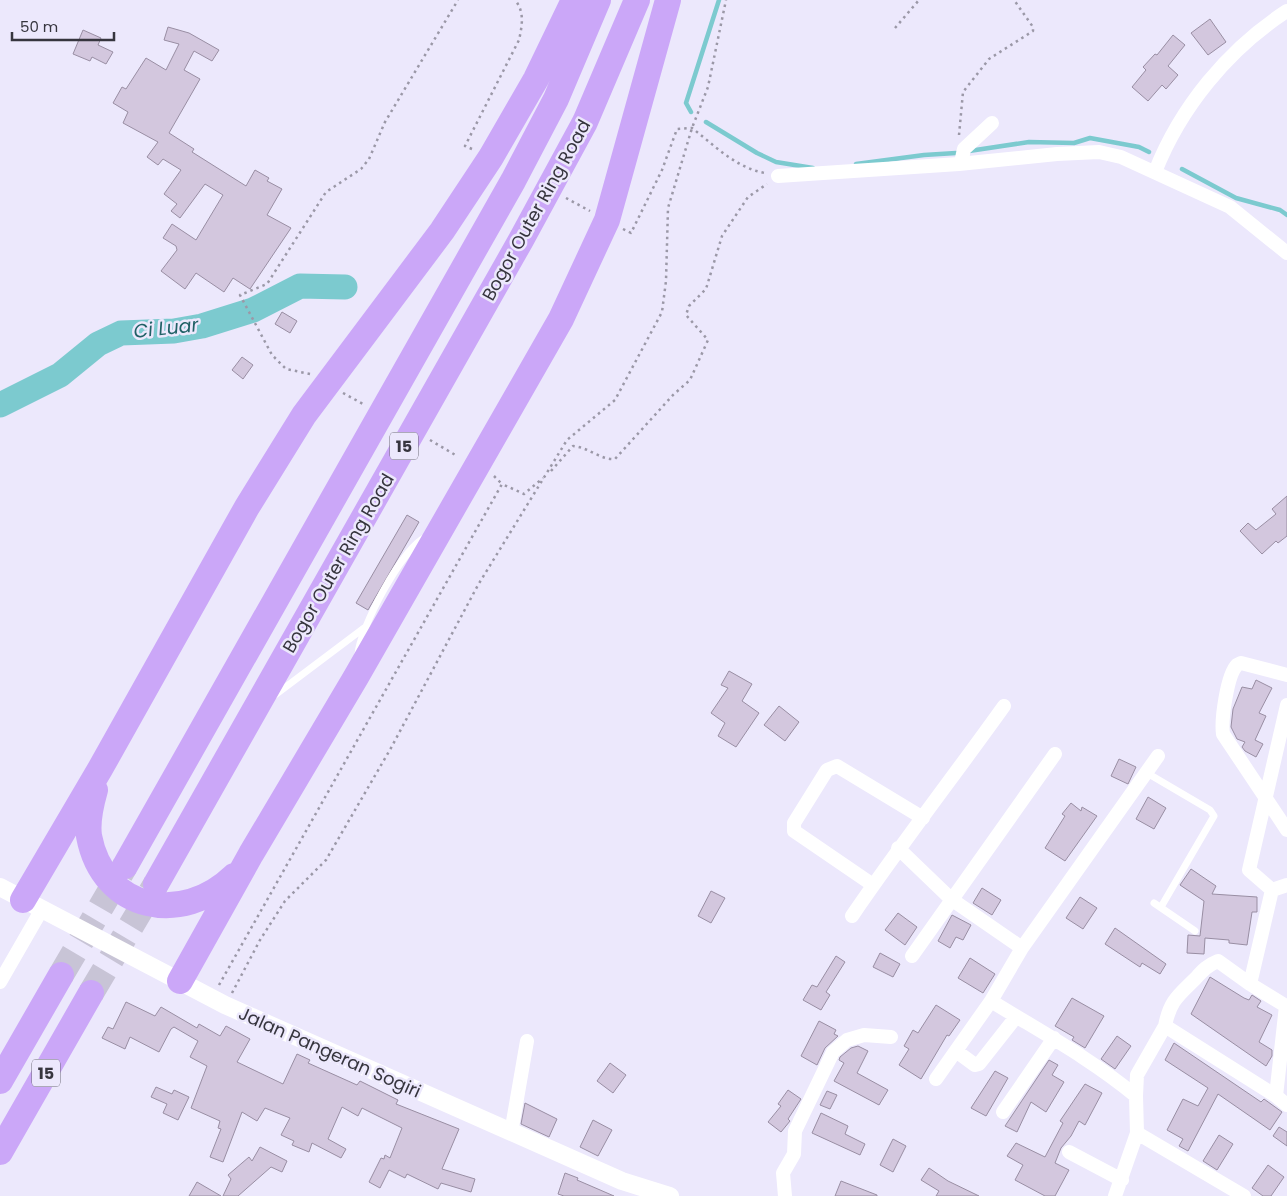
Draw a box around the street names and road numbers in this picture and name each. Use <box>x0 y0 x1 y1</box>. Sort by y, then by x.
street label: Bogor Outer Ring Road <box>476 115 596 305</box>
road number: 15 <box>390 432 418 460</box>
street label: Bogor Outer Ring Road <box>276 469 400 657</box>
street label: Jalan Pangeran Sogiri <box>235 1000 425 1104</box>
road number: 15 <box>32 1060 60 1086</box>

